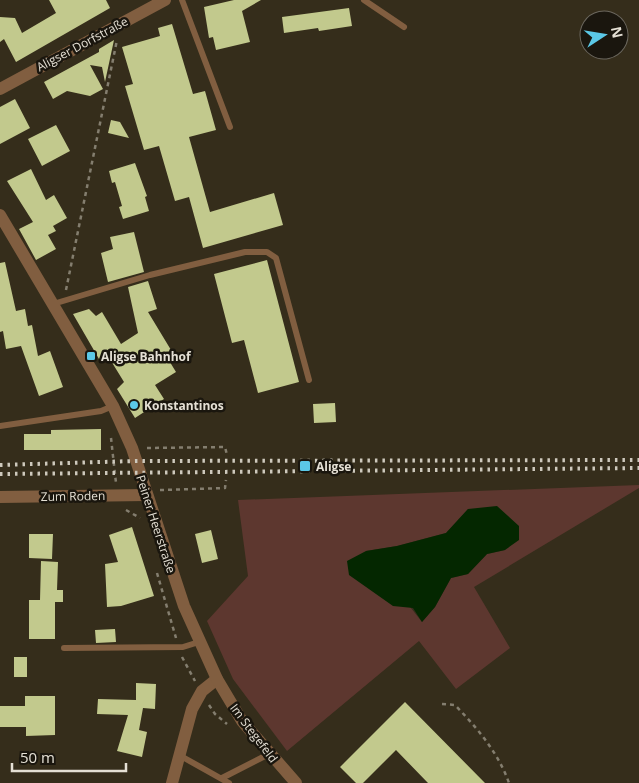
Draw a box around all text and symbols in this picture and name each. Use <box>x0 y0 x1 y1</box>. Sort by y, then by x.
north arrow <box>579 10 629 60</box>
street label: Aligser Dorfstraße <box>33 13 131 75</box>
text: N <box>607 25 628 40</box>
place label: Aligse Bahnhof <box>101 348 192 365</box>
marker: Aligse Bahnhof <box>85 350 97 362</box>
place label: Konstantinos <box>144 397 224 414</box>
marker: Konstantinos <box>128 399 140 411</box>
place label: Aligse <box>316 458 351 475</box>
marker: Aligse <box>298 459 312 473</box>
street label: Peiner Heerstraße <box>132 473 180 575</box>
street label: Zum Roden <box>41 487 105 505</box>
street label: Im Stegefeld <box>226 700 282 766</box>
scale bar <box>12 740 126 772</box>
text: 50 m <box>20 747 55 767</box>

